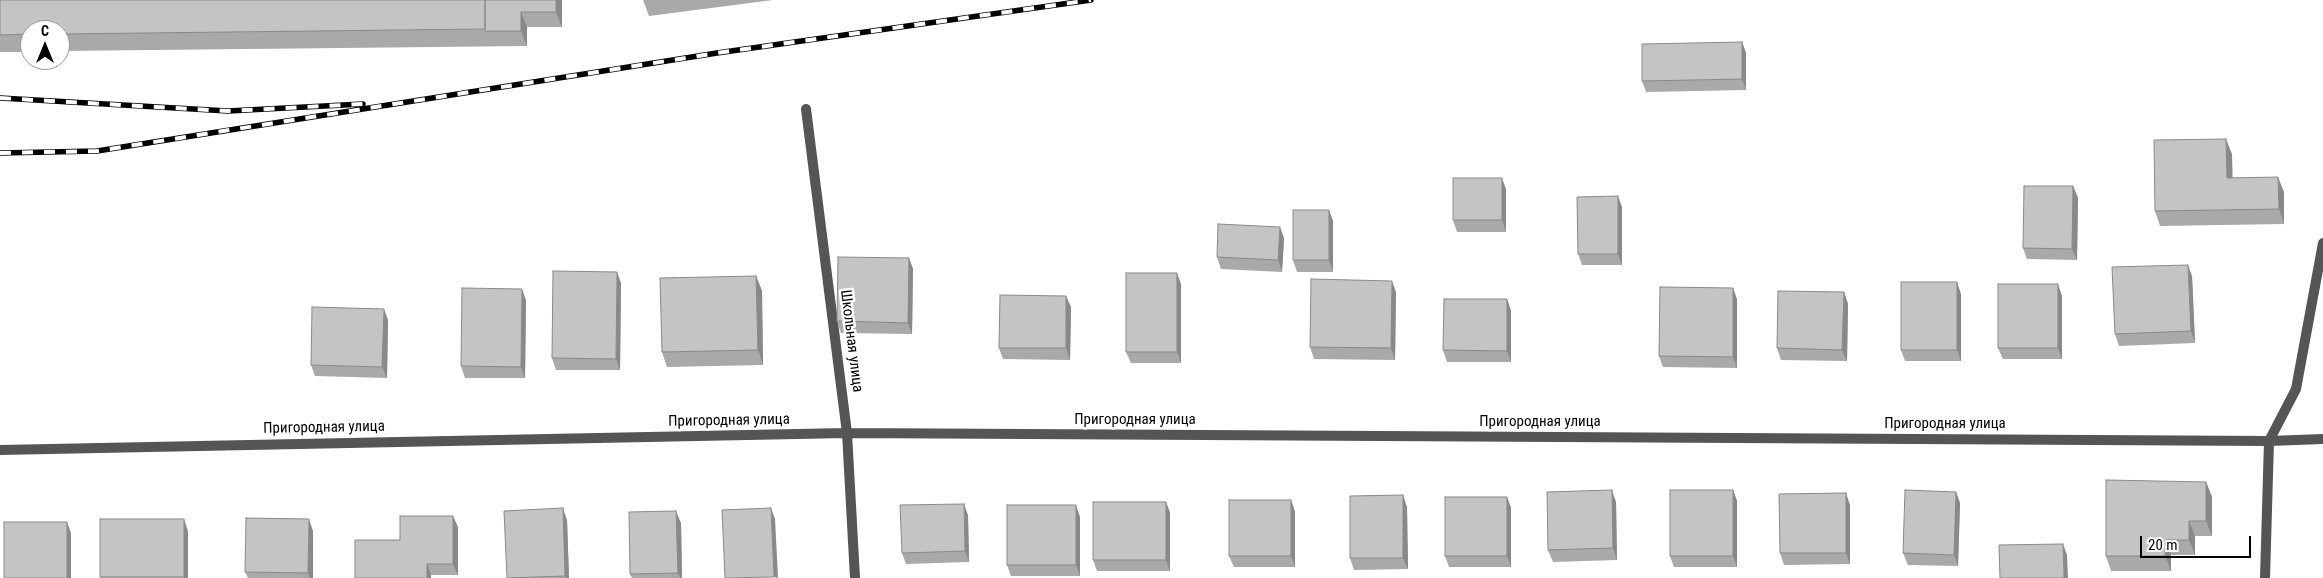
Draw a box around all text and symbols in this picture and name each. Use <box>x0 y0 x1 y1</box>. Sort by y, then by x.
north arrow <box>20 20 70 70</box>
text: С <box>41 23 49 39</box>
street label: Школьная улица <box>836 289 866 393</box>
street label: Пригородная улица <box>668 411 790 431</box>
street label: Пригородная улица <box>1074 411 1196 429</box>
street label: Пригородная улица <box>1479 413 1601 431</box>
street label: Пригородная улица <box>1884 415 2006 433</box>
street label: Пригородная улица <box>263 418 385 438</box>
scale bar <box>2143 526 2254 558</box>
text: 20 m <box>2148 536 2178 554</box>

